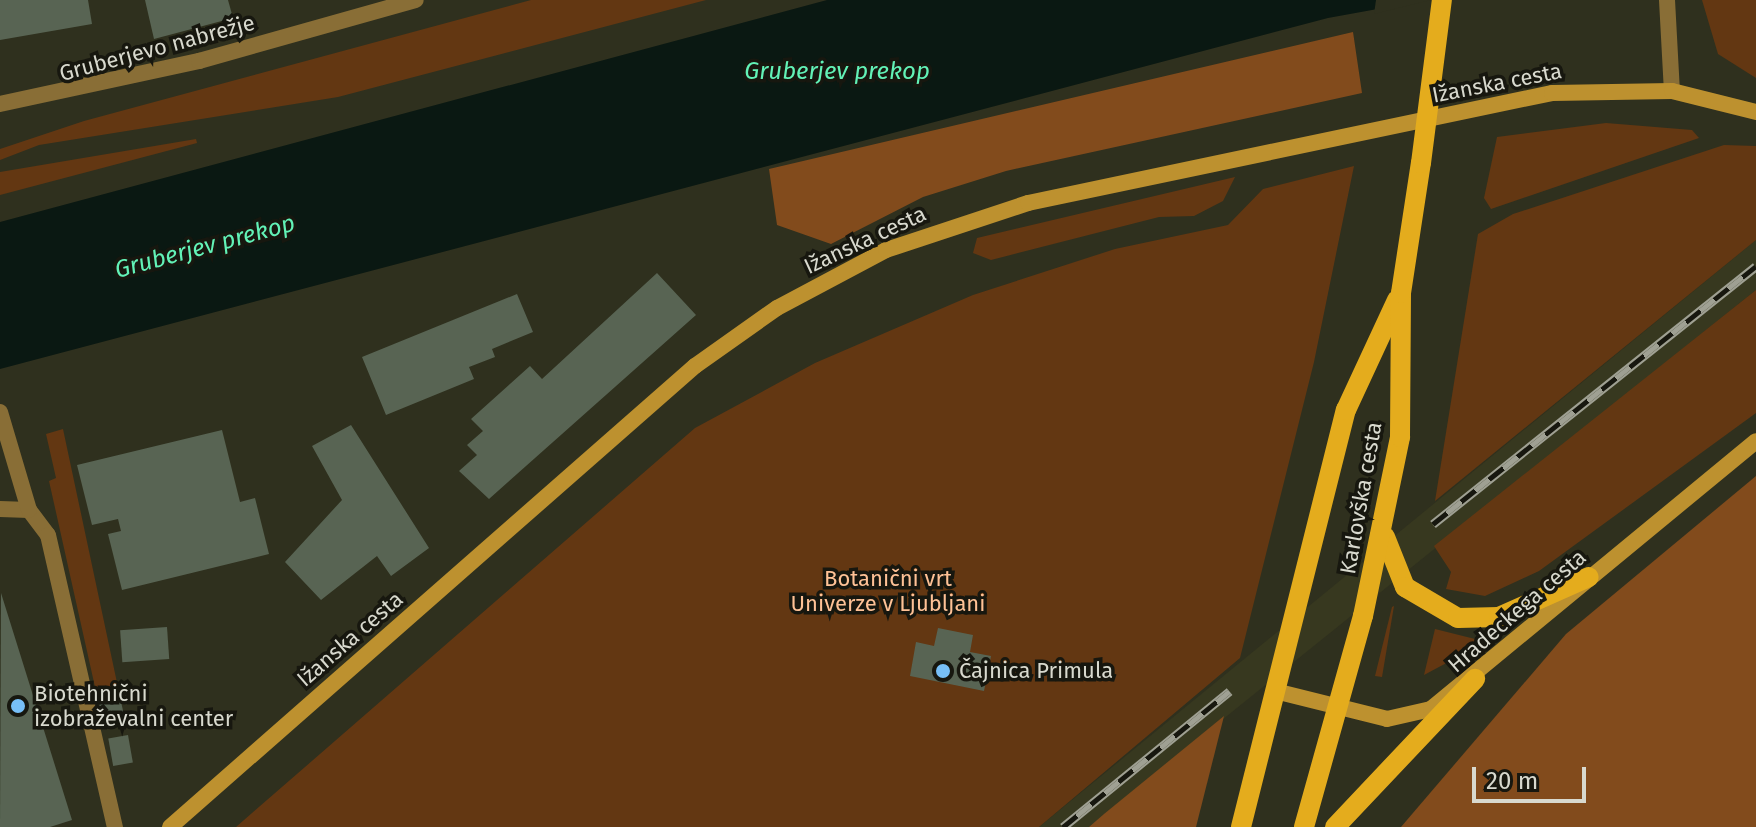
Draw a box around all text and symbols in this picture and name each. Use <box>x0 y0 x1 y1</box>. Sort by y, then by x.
street label: Gruberjevo nabrežje <box>56 9 258 87</box>
street label: Ižanska cesta <box>1430 57 1564 109</box>
water label: Gruberjev prekop <box>744 58 930 86</box>
street label: Ižanska cesta <box>800 200 930 280</box>
water label: Gruberjev prekop <box>112 209 298 285</box>
street label: Karlovška cesta <box>1335 420 1387 576</box>
street label: Hradeckega cesta <box>1443 544 1591 678</box>
park label: Botanični vrt Univerze v Ljubljani <box>791 565 985 616</box>
street label: Ižanska cesta <box>292 586 408 692</box>
place label: Čajnica Primula <box>959 658 1113 684</box>
marker: Čajnica Primula <box>934 662 952 680</box>
place label: Biotehnični izobraževalni center <box>34 680 233 732</box>
marker: Biotehnični izobraževalni center <box>9 697 27 715</box>
scale bar <box>1476 751 1590 801</box>
text: 20 m <box>1486 767 1538 795</box>

